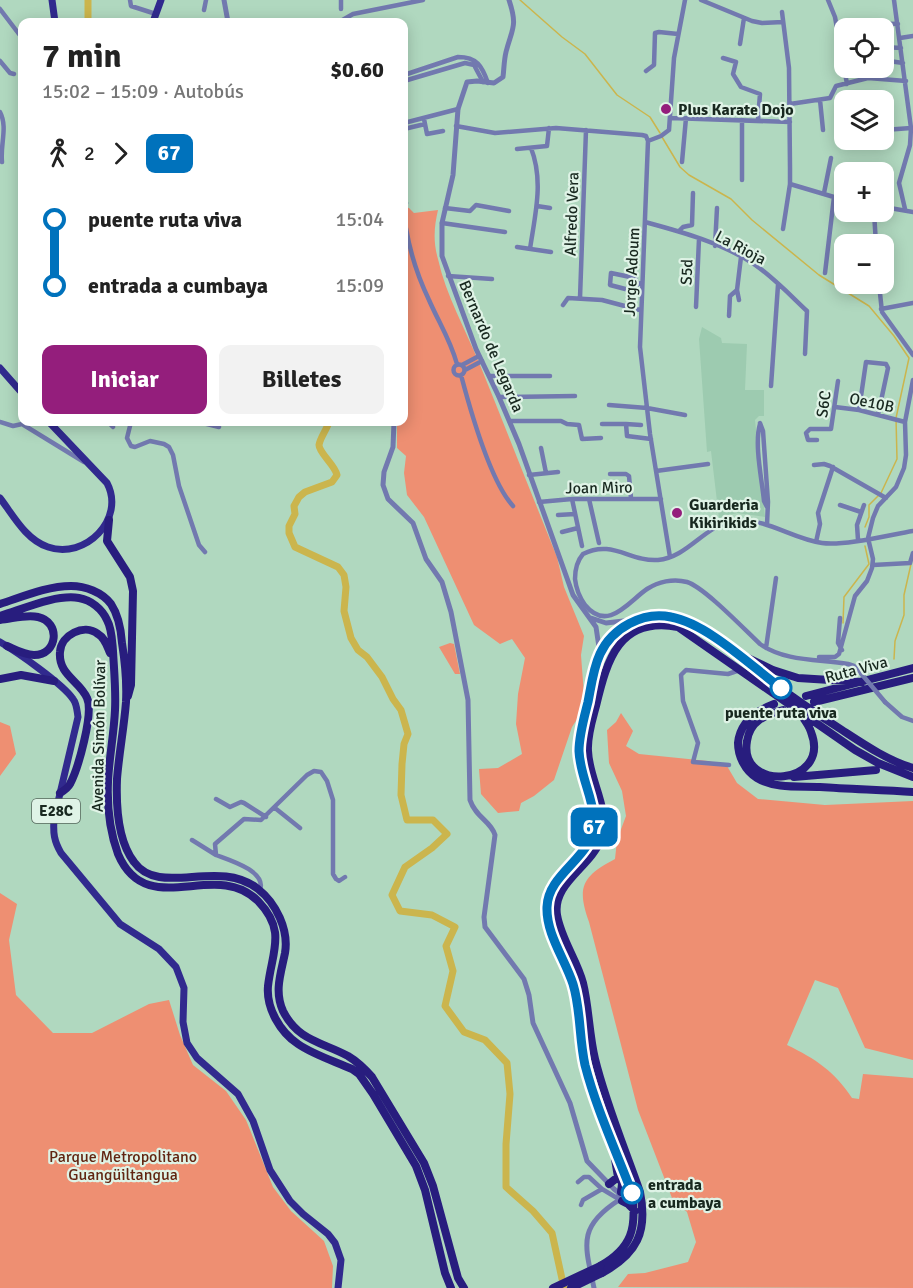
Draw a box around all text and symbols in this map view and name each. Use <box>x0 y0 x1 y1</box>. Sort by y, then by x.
map controls <box>834 18 894 294</box>
button: locate <box>834 18 894 78</box>
text: 7 min <box>42 36 122 77</box>
text: $0.60 <box>330 56 384 83</box>
text: 15:02 – 15:09 · Autobús <box>42 79 244 104</box>
button: layers <box>834 90 894 150</box>
place label: Plus Karate Dojo <box>678 100 794 120</box>
marker: Plus Karate Dojo <box>659 102 673 116</box>
icon: walk <box>42 137 75 170</box>
icon: forward <box>104 137 137 170</box>
text: 67 <box>158 140 181 166</box>
text: 2 <box>84 141 95 166</box>
button: + <box>834 162 894 222</box>
street label: Alfredo Vera <box>561 172 583 256</box>
text: puente ruta viva <box>88 206 242 233</box>
text: 15:04 <box>335 207 384 232</box>
street label: La Rioja <box>712 226 769 270</box>
street label: Jorge Adoum <box>620 227 644 317</box>
button: − <box>834 234 894 294</box>
street label: S5d <box>677 259 697 285</box>
text: entrada a cumbaya <box>88 272 268 299</box>
text: 15:09 <box>335 273 384 298</box>
street label: Bernardo de Legarda <box>454 277 528 415</box>
button: Iniciar <box>42 345 207 414</box>
button: Billetes <box>219 345 384 414</box>
street label: Oe10B <box>847 388 896 417</box>
street label: S6C <box>812 389 836 419</box>
street label: Joan Miro <box>565 477 633 499</box>
place label: Guarderia Kikirikids <box>689 495 759 533</box>
marker: Guarderia Kikirikids <box>670 506 684 520</box>
street label: Ruta Viva <box>823 652 890 688</box>
street label: Avenida Simón Bolívar <box>88 660 110 812</box>
marker: puente ruta viva <box>770 677 792 699</box>
place label: puente ruta viva <box>725 703 837 723</box>
road number: E28C <box>32 799 80 823</box>
line badge: 67 <box>567 808 621 846</box>
text: 67 <box>583 814 605 840</box>
park label: Parque Metropolitano Guangüiltangua <box>49 1147 197 1185</box>
place label: entrada a cumbaya <box>648 1175 722 1213</box>
marker: entrada a cumbaya <box>621 1182 643 1204</box>

